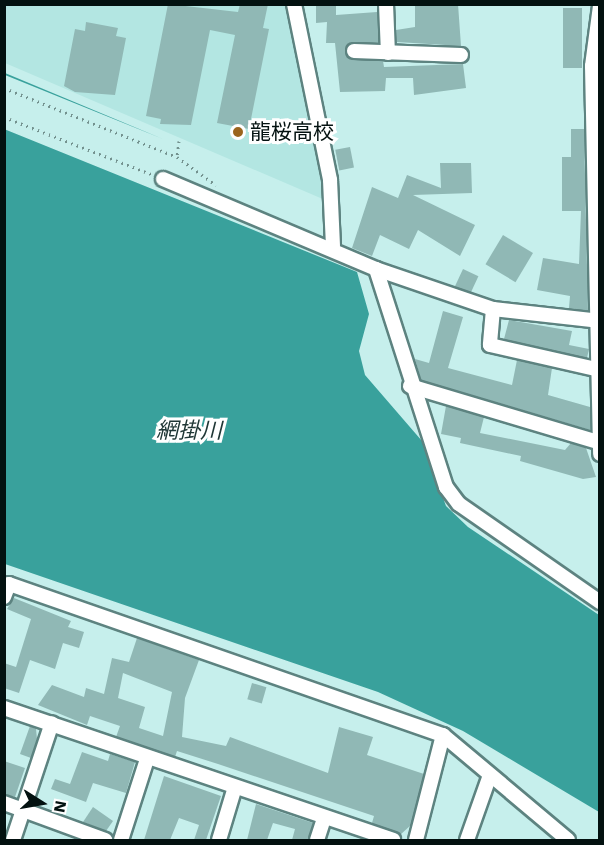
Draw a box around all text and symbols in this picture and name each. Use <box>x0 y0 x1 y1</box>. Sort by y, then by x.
place label: 龍桜高校 <box>250 119 334 145</box>
marker: 龍桜高校 <box>231 125 245 139</box>
water label: 網掛川 <box>156 418 222 444</box>
north arrow <box>12 773 72 833</box>
text: N <box>50 799 71 814</box>

